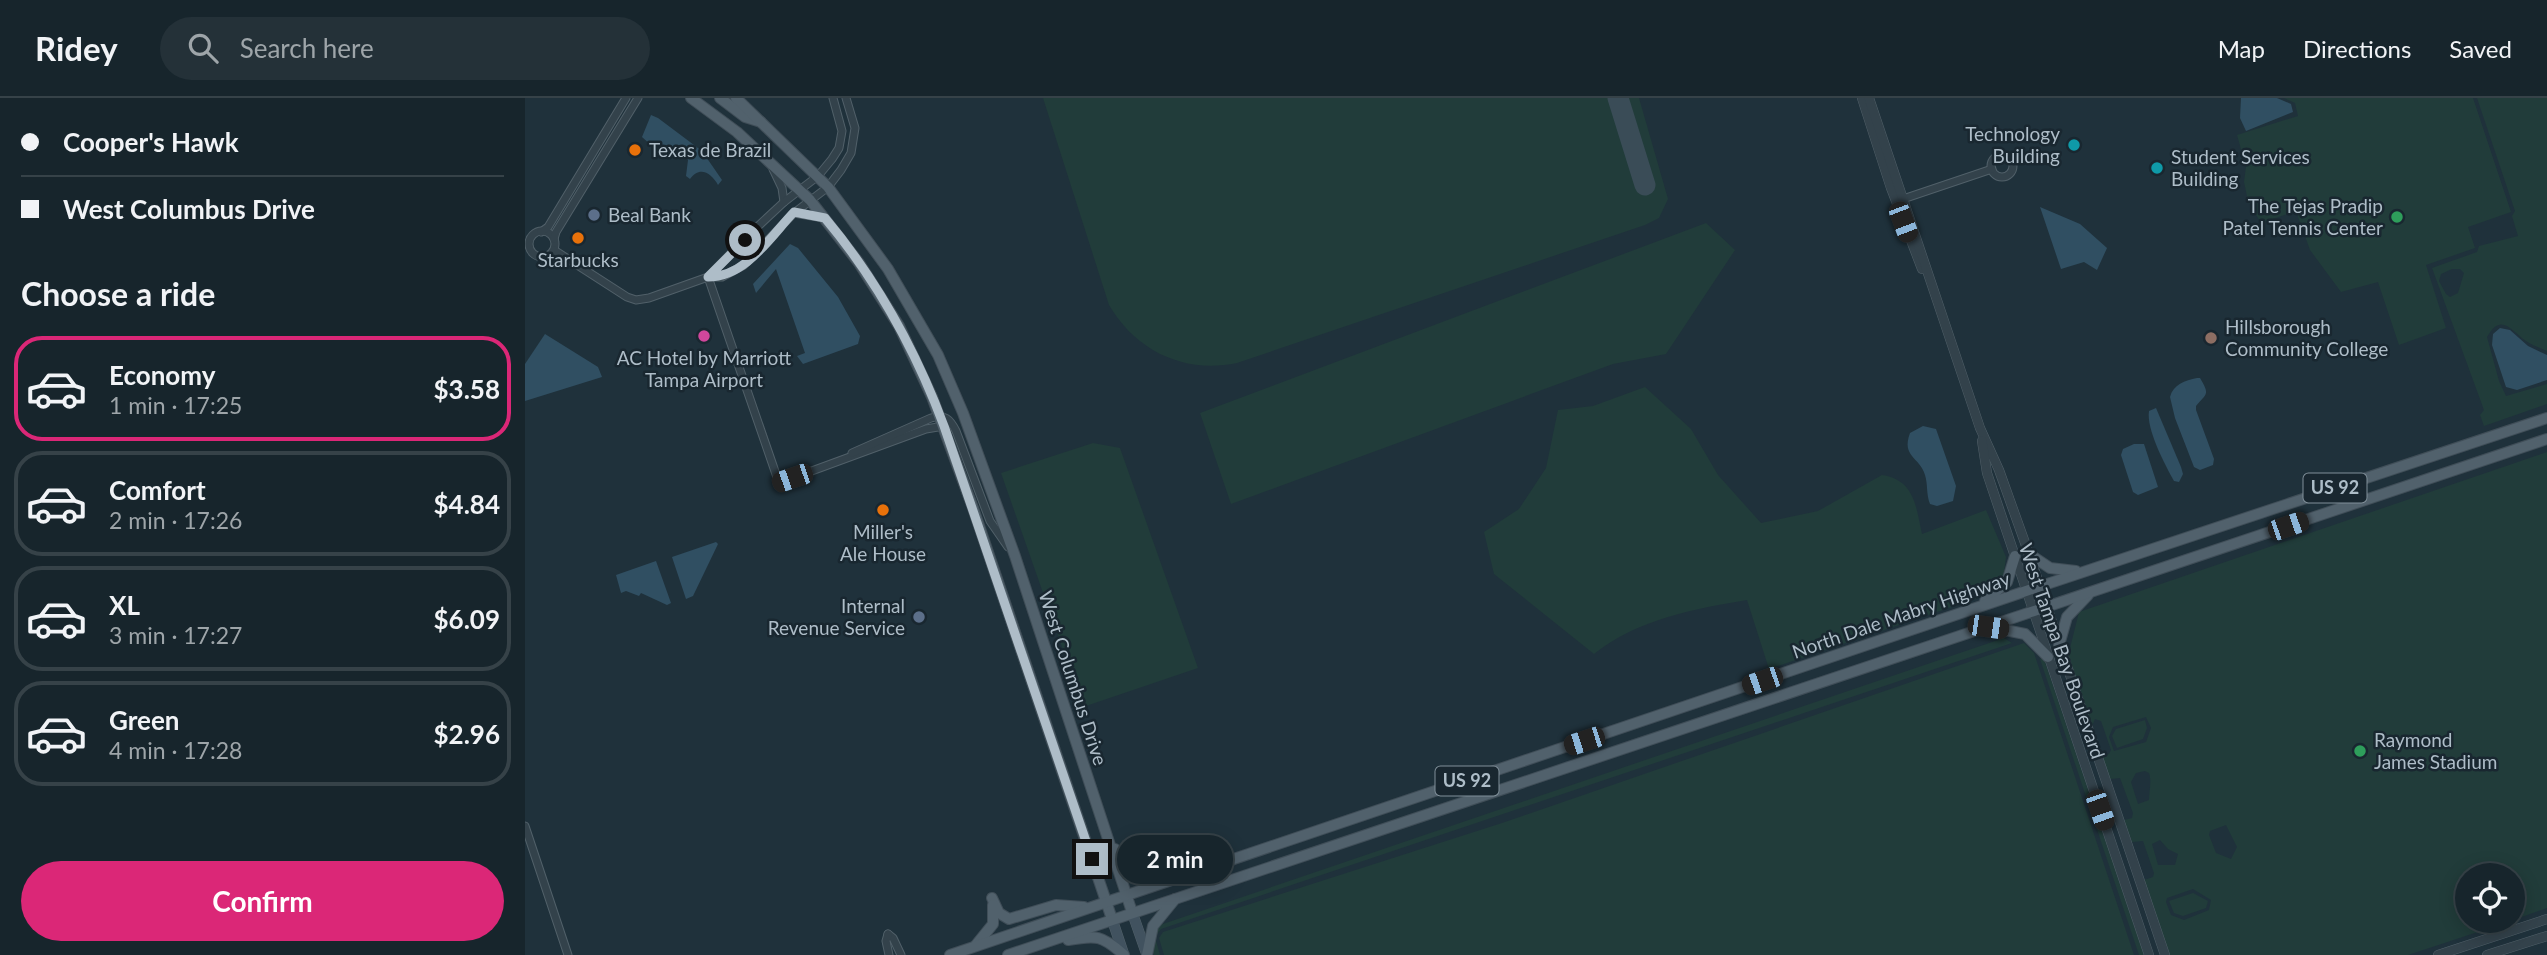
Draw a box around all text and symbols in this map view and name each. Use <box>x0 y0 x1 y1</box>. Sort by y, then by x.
search box <box>160 17 650 80</box>
text: Ridey <box>35 28 118 68</box>
icon: search <box>184 29 222 67</box>
text: Search here <box>240 32 374 64</box>
text: Map <box>2218 34 2265 63</box>
text: Directions <box>2303 34 2411 63</box>
text: Saved <box>2449 34 2512 63</box>
place label: Technology Building <box>1965 122 2060 167</box>
text: Cooper's Hawk <box>63 126 239 158</box>
marker: Technology Building <box>2066 137 2082 153</box>
place label: Texas de Brazil <box>649 138 771 161</box>
marker: Texas de Brazil <box>627 142 643 158</box>
place label: Student Services Building <box>2171 145 2310 190</box>
marker: Student Services Building <box>2149 160 2165 176</box>
text: West Columbus Drive <box>63 193 315 225</box>
place label: The Tejas Pradip Patel Tennis Center <box>2222 194 2383 239</box>
car <box>1886 199 1921 245</box>
place label: Beal Bank <box>608 203 691 226</box>
marker: Beal Bank <box>586 207 602 223</box>
marker: The Tejas Pradip Patel Tennis Center <box>2389 209 2405 225</box>
route start <box>729 224 761 256</box>
marker: Starbucks <box>570 230 586 246</box>
place label: Starbucks <box>537 248 619 271</box>
text: Choose a ride <box>21 274 215 313</box>
place label: Hillsborough Community College <box>2225 315 2388 360</box>
marker: AC Hotel by Marriott Tampa Airport <box>696 328 712 344</box>
marker: Hillsborough Community College <box>2203 330 2219 346</box>
place label: AC Hotel by Marriott Tampa Airport <box>617 346 791 391</box>
icon: car <box>25 357 88 420</box>
text: Economy <box>109 359 215 391</box>
text: $3.58 <box>434 373 500 405</box>
text: 1 min · 17:25 <box>109 391 242 419</box>
car <box>769 461 816 495</box>
icon: car <box>25 472 88 535</box>
text: Comfort <box>109 474 206 506</box>
road number: US 92 <box>2303 474 2367 502</box>
text: $4.84 <box>434 488 500 520</box>
marker: Miller's Ale House <box>875 502 891 518</box>
text: 2 min · 17:26 <box>109 506 242 534</box>
car <box>2265 509 2312 543</box>
place label: Miller's Ale House <box>840 520 926 565</box>
street label: West Tampa Bay Boulevard <box>2015 540 2110 762</box>
street label: North Dale Mabry Highway <box>1789 566 2013 663</box>
icon: car <box>25 587 88 650</box>
street label: West Columbus Drive <box>1034 588 1113 768</box>
text: XL <box>109 589 140 621</box>
place label: Internal Revenue Service <box>768 594 905 639</box>
text: $6.09 <box>434 603 500 635</box>
marker: Internal Revenue Service <box>911 609 927 625</box>
car <box>1966 614 2011 640</box>
text: 3 min · 17:27 <box>109 621 242 649</box>
car <box>1739 664 1786 698</box>
icon: car <box>25 702 88 765</box>
text: Green <box>109 704 179 736</box>
text: $2.96 <box>434 718 500 750</box>
car <box>1561 725 1608 757</box>
place label: Raymond James Stadium <box>2374 728 2497 773</box>
text: 4 min · 17:28 <box>109 736 242 764</box>
marker: Raymond James Stadium <box>2352 743 2368 759</box>
road number: US 92 <box>1436 766 1499 796</box>
car <box>2084 787 2117 833</box>
callout: 2 min <box>1117 834 1232 884</box>
route end <box>1076 843 1108 875</box>
text: 2 min <box>1146 845 1204 873</box>
button: Confirm <box>21 861 504 941</box>
map controls <box>2455 863 2525 933</box>
button: locate <box>2455 863 2525 933</box>

